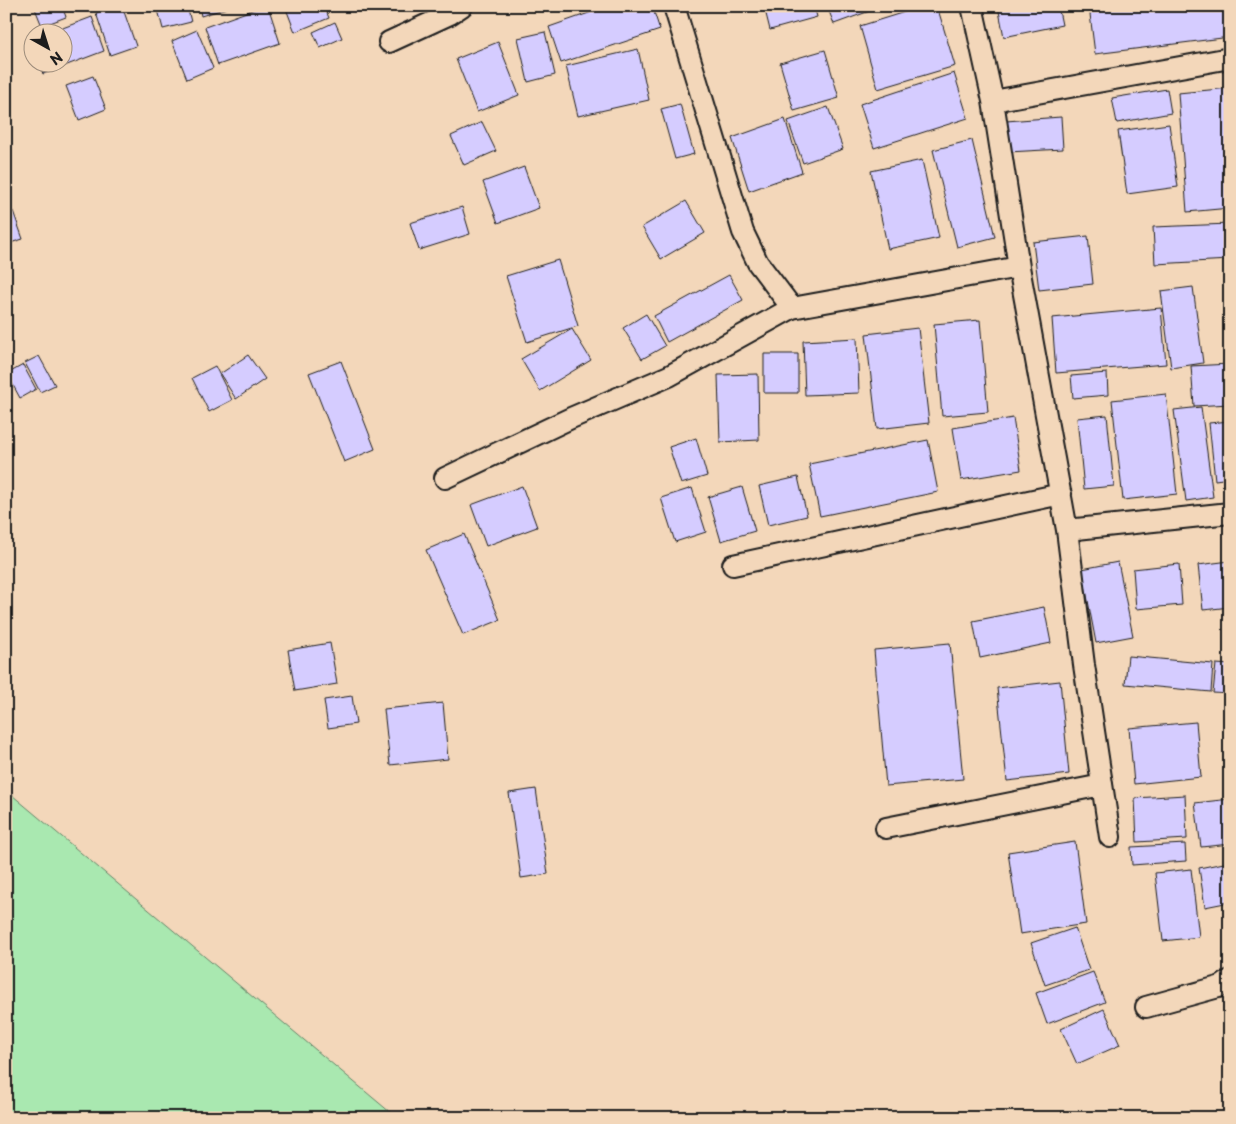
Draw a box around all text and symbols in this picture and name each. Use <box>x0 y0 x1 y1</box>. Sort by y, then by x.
north arrow <box>22 22 72 72</box>
text: N <box>46 47 67 70</box>

